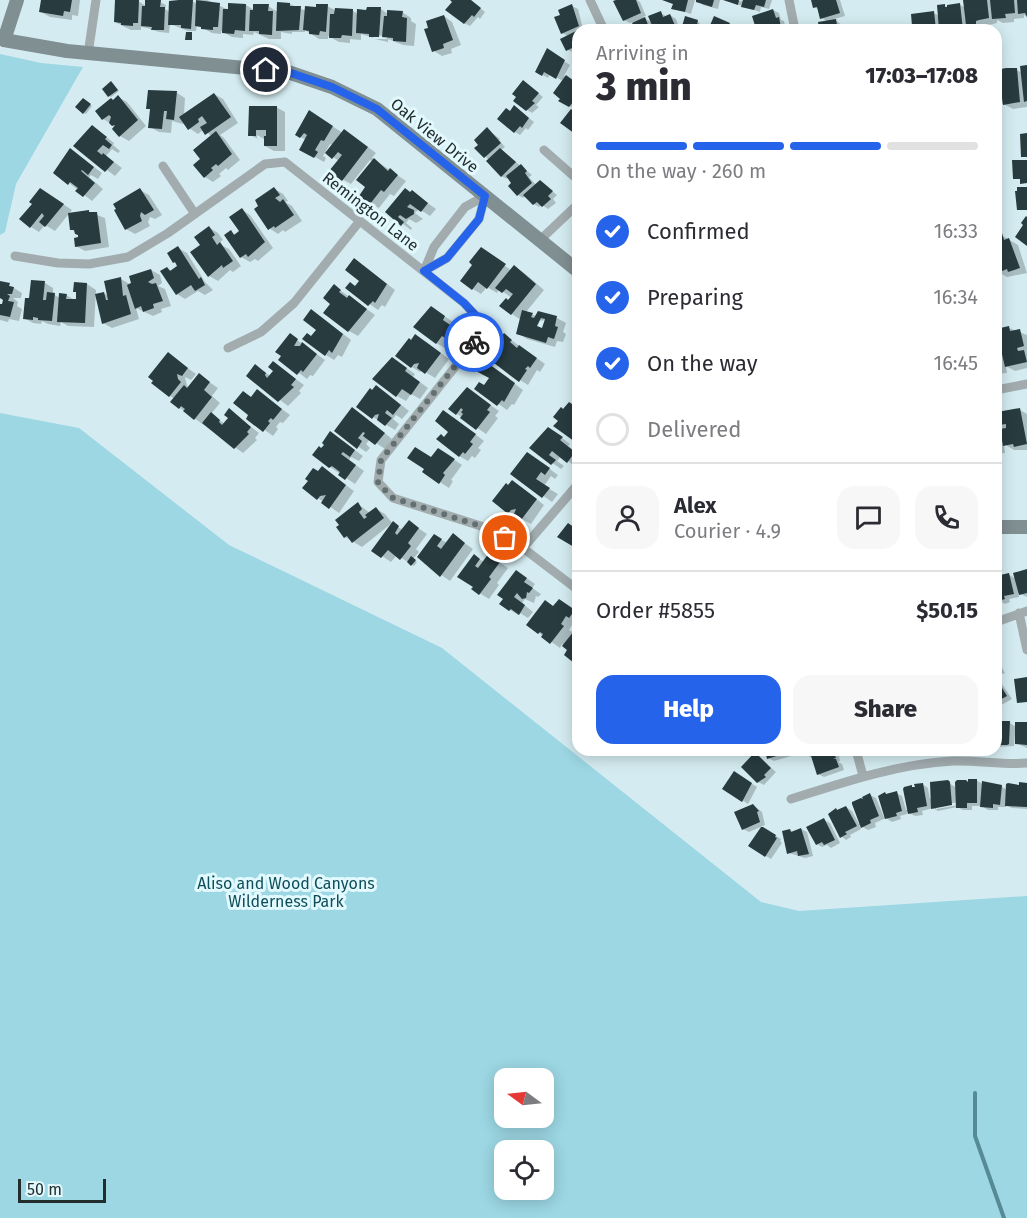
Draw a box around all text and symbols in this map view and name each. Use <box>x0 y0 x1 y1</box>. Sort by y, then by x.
text: Arriving in <box>596 41 689 65</box>
pin <box>240 44 291 95</box>
icon: home <box>249 53 282 86</box>
text: 17:03–17:08 <box>865 62 978 89</box>
text: 3 min <box>596 64 692 110</box>
street label: Oak View Drive <box>387 94 482 177</box>
text: On the way · 260 m <box>596 159 766 183</box>
street label: Remington Lane <box>319 168 423 255</box>
icon: check <box>596 215 629 248</box>
text: Confirmed <box>647 218 750 245</box>
text: 16:33 <box>934 219 978 243</box>
icon: check <box>596 281 629 314</box>
text: Preparing <box>647 284 743 311</box>
text: 16:34 <box>933 285 978 309</box>
courier <box>444 312 504 372</box>
icon: bike <box>458 326 491 359</box>
icon: check <box>596 347 629 380</box>
text: On the way <box>647 350 758 377</box>
text: 16:45 <box>934 351 978 375</box>
text: Delivered <box>647 416 742 443</box>
button: person <box>596 486 659 549</box>
button: chat <box>837 486 900 549</box>
button: phone <box>915 486 978 549</box>
text: Alex <box>674 492 717 519</box>
pin <box>479 512 530 563</box>
text: Courier · 4.9 <box>674 519 781 543</box>
icon: bag <box>488 521 521 554</box>
text: Order #5855 <box>596 597 715 624</box>
text: $50.15 <box>916 597 978 624</box>
button: Help <box>596 675 781 744</box>
button: Share <box>793 675 978 744</box>
park label: Aliso and Wood Canyons Wilderness Park <box>197 874 375 911</box>
north arrow <box>494 1068 554 1128</box>
map controls <box>494 1068 554 1200</box>
button: locate <box>494 1140 554 1200</box>
scale bar <box>18 1176 106 1204</box>
text: 50 m <box>27 1180 62 1199</box>

